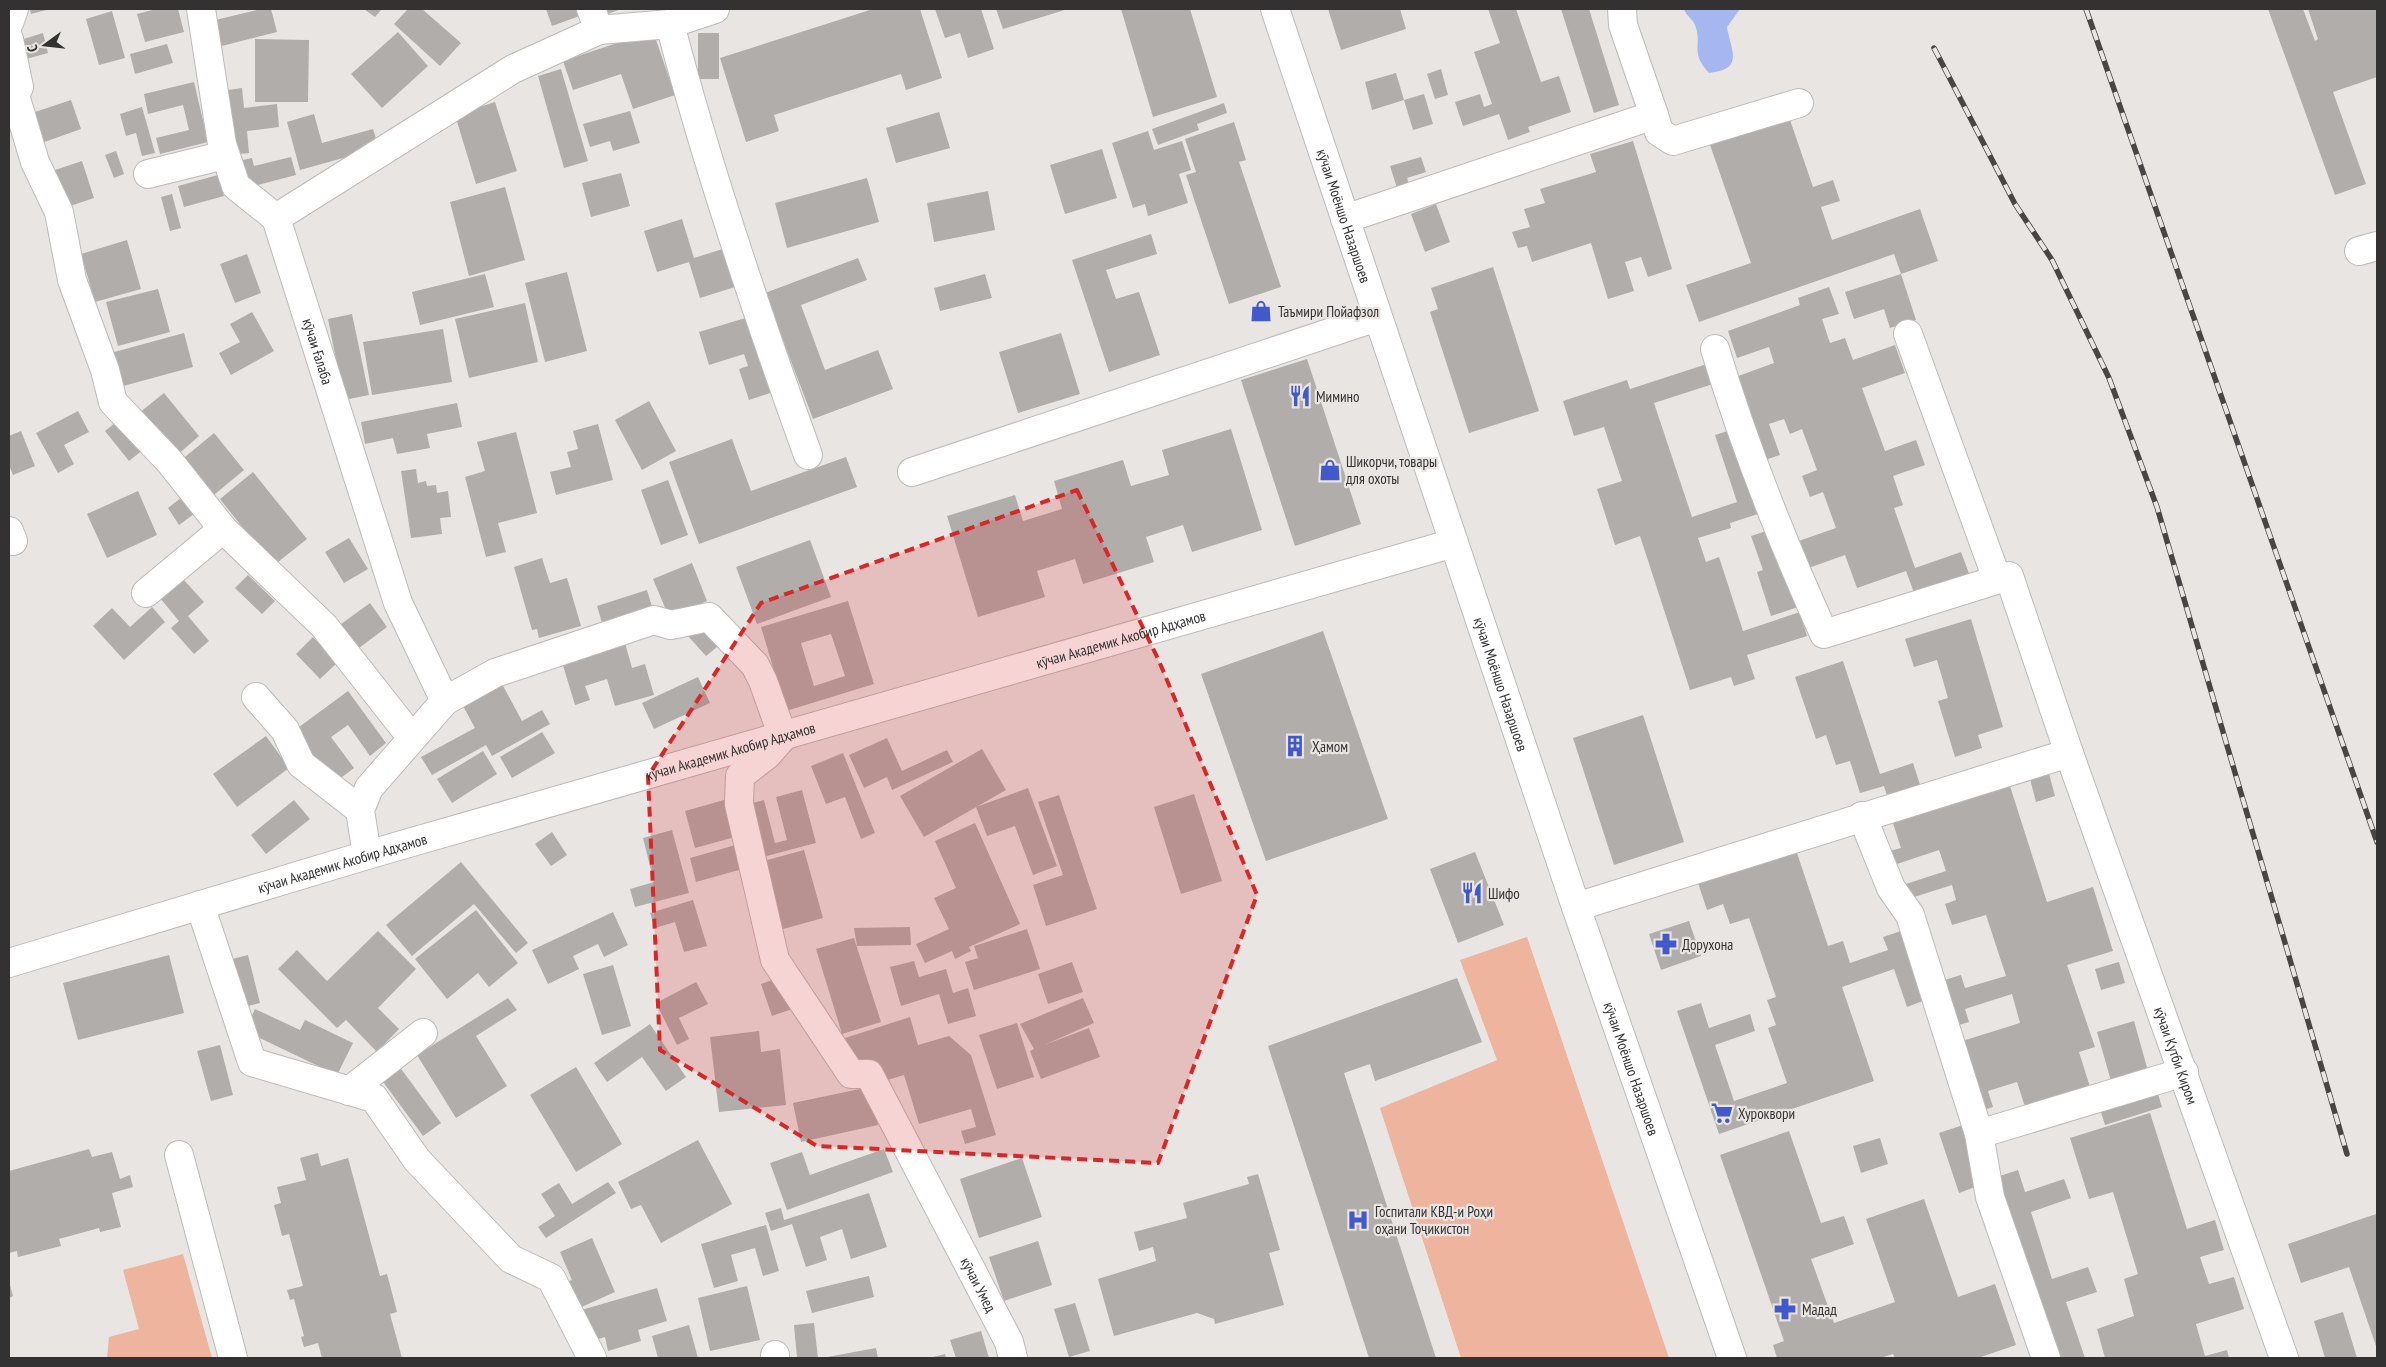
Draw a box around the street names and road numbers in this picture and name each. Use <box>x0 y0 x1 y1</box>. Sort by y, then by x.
street label: кӯчаи Моёншо Назаршоев <box>1313 146 1376 285</box>
street label: кӯчаи Ғалаба <box>299 316 338 387</box>
street label: кӯчаи Академик Акобир Адҳамов <box>1034 605 1208 672</box>
street label: кӯчаи Моёншо Назаршоев <box>1470 615 1533 754</box>
street label: кӯчаи Академик Акобир Адҳамов <box>643 717 817 784</box>
street label: кӯчаи Академик Акобир Адҳамов <box>255 829 429 897</box>
street label: кӯчаи Моёншо Назаршоев <box>1600 999 1664 1138</box>
street label: кӯчаи Кутби Киром <box>2150 1004 2203 1107</box>
street label: кӯчаи Умед <box>957 1254 1001 1316</box>

